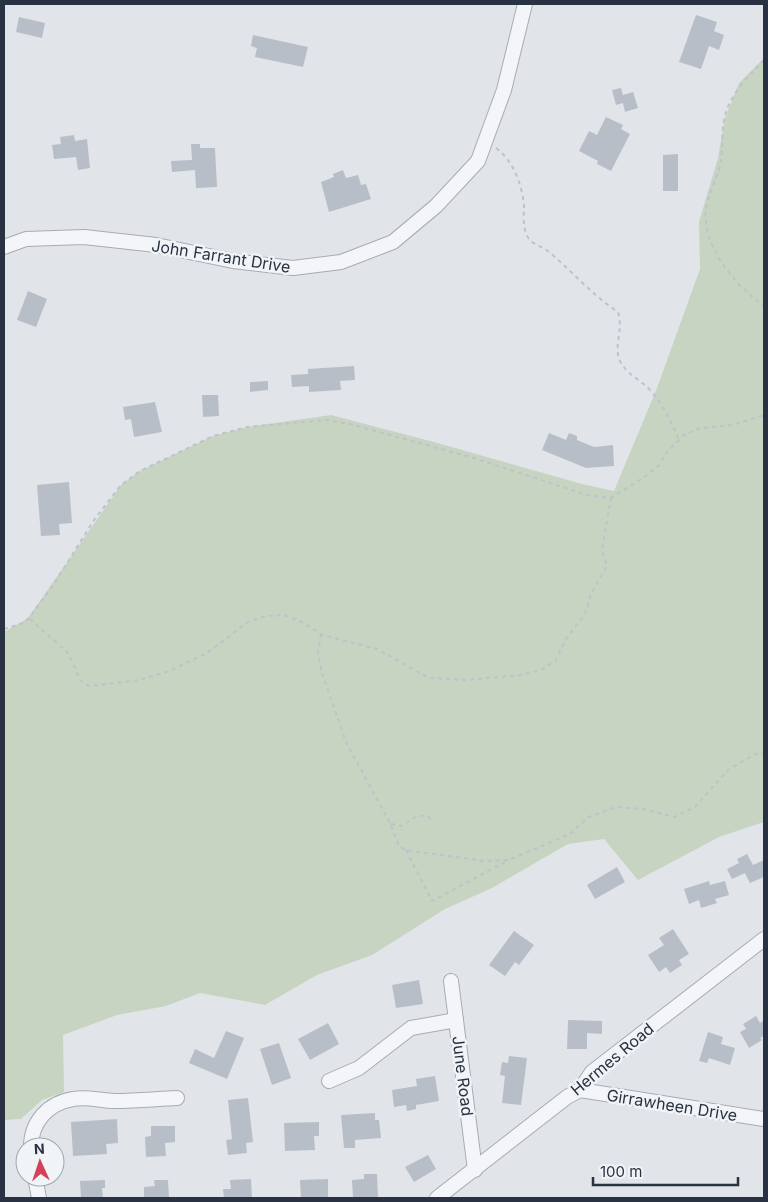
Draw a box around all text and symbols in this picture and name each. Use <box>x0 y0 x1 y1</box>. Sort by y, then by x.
street label: John Farrant Drive <box>150 235 292 277</box>
street label: Hermes Road <box>566 1018 658 1100</box>
street label: June Road <box>448 1035 478 1117</box>
street label: Girrawheen Drive <box>605 1085 739 1125</box>
north arrow <box>15 1137 65 1187</box>
text: N <box>34 1140 45 1157</box>
scale bar <box>593 1154 738 1186</box>
text: 100 m <box>600 1162 642 1181</box>

